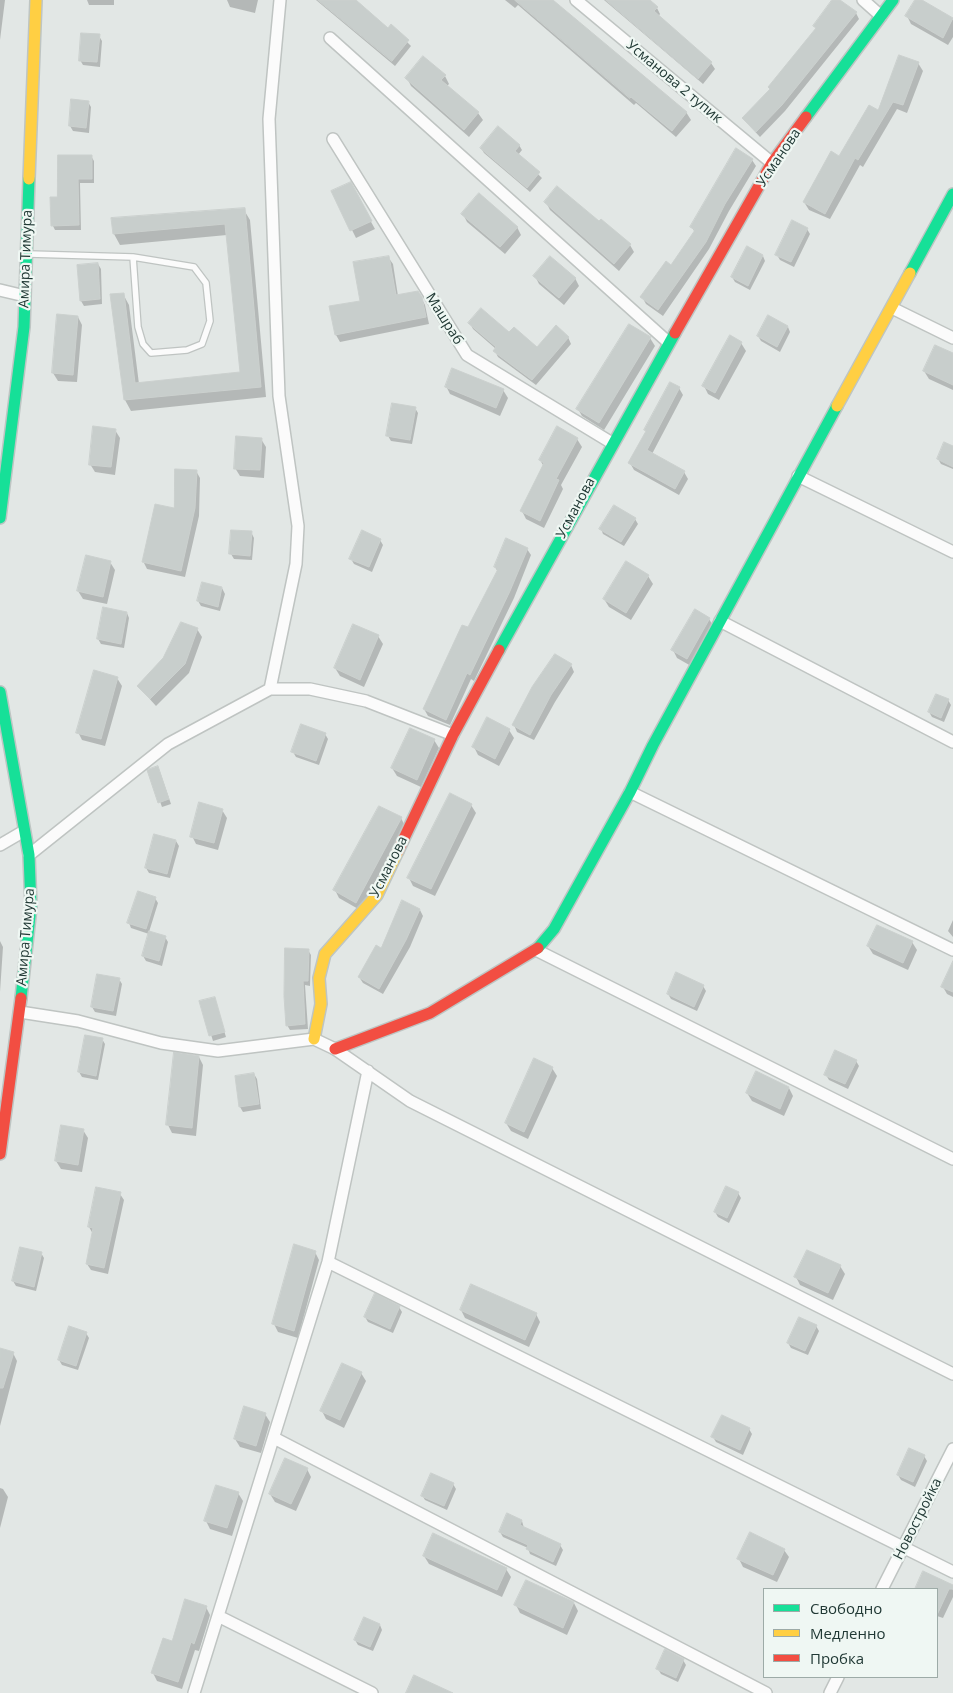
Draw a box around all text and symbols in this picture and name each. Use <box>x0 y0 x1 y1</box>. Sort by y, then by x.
street label: Усманова 2 тупик <box>623 37 725 127</box>
street label: Усманова <box>753 126 805 190</box>
street label: Амира Тимура <box>16 210 36 308</box>
street label: Машраб <box>422 290 466 348</box>
street label: Усманова <box>553 475 599 541</box>
street label: Усманова <box>366 834 412 900</box>
street label: Амира Тимура <box>13 887 39 987</box>
street label: Новостройка <box>890 1475 946 1563</box>
legend <box>763 1588 938 1678</box>
text: Свободно <box>810 1598 882 1618</box>
text: Медленно <box>810 1623 886 1643</box>
text: Пробка <box>810 1648 864 1668</box>

